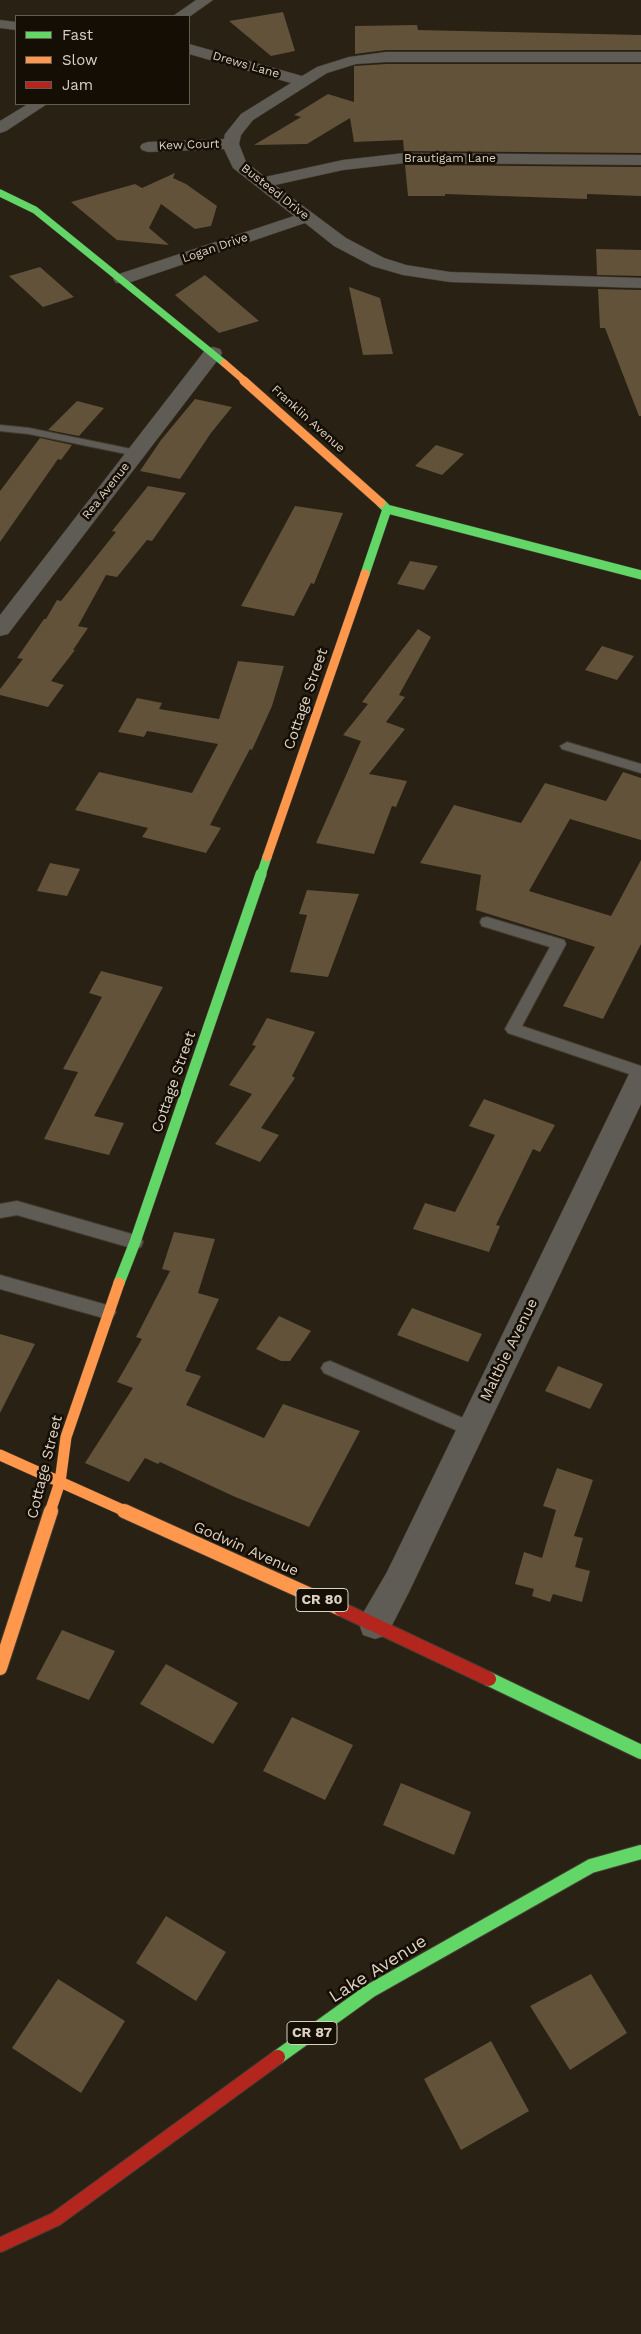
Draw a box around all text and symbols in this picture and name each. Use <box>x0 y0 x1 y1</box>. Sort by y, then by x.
legend <box>15 15 190 105</box>
text: Fast <box>62 26 93 44</box>
street label: Drews Lane <box>211 49 281 81</box>
text: Slow <box>62 51 98 69</box>
text: Jam <box>62 76 93 94</box>
street label: Kew Court <box>158 137 220 153</box>
street label: Brautigam Lane <box>404 151 496 165</box>
street label: Busteed Drive <box>238 161 312 223</box>
street label: Logan Drive <box>180 230 250 266</box>
street label: Franklin Avenue <box>268 382 348 456</box>
street label: Rea Avenue <box>79 460 133 522</box>
street label: Cottage Street <box>280 646 332 752</box>
street label: Cottage Street <box>148 1029 200 1135</box>
street label: Maltbie Avenue <box>476 1296 542 1404</box>
street label: Cottage Street <box>23 1413 67 1521</box>
street label: Godwin Avenue <box>191 1518 301 1580</box>
road number: CR 80 <box>296 1588 348 1612</box>
street label: Lake Avenue <box>325 1930 431 2008</box>
road number: CR 87 <box>287 2022 337 2045</box>

